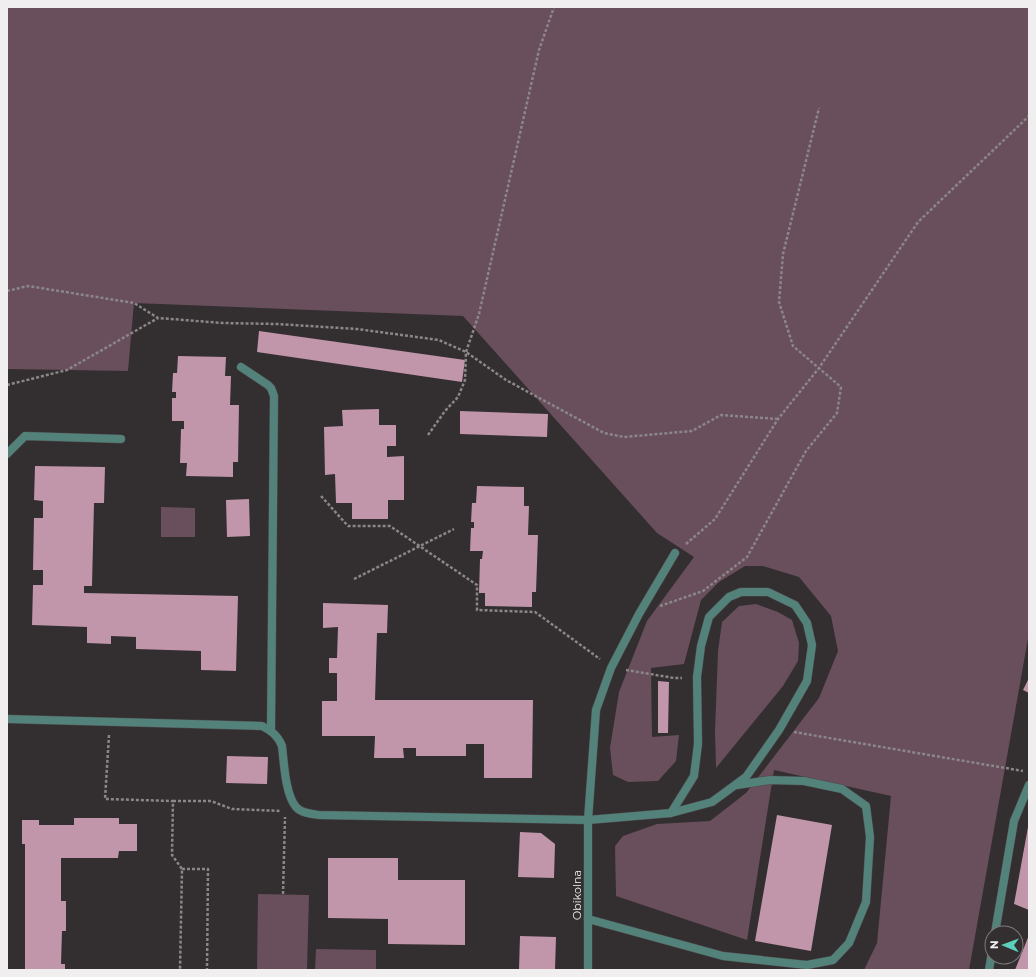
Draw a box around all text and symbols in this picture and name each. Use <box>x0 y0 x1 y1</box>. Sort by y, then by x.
street label: Obikolna <box>570 870 584 920</box>
north arrow <box>984 925 1024 965</box>
text: N <box>987 940 1001 949</box>

